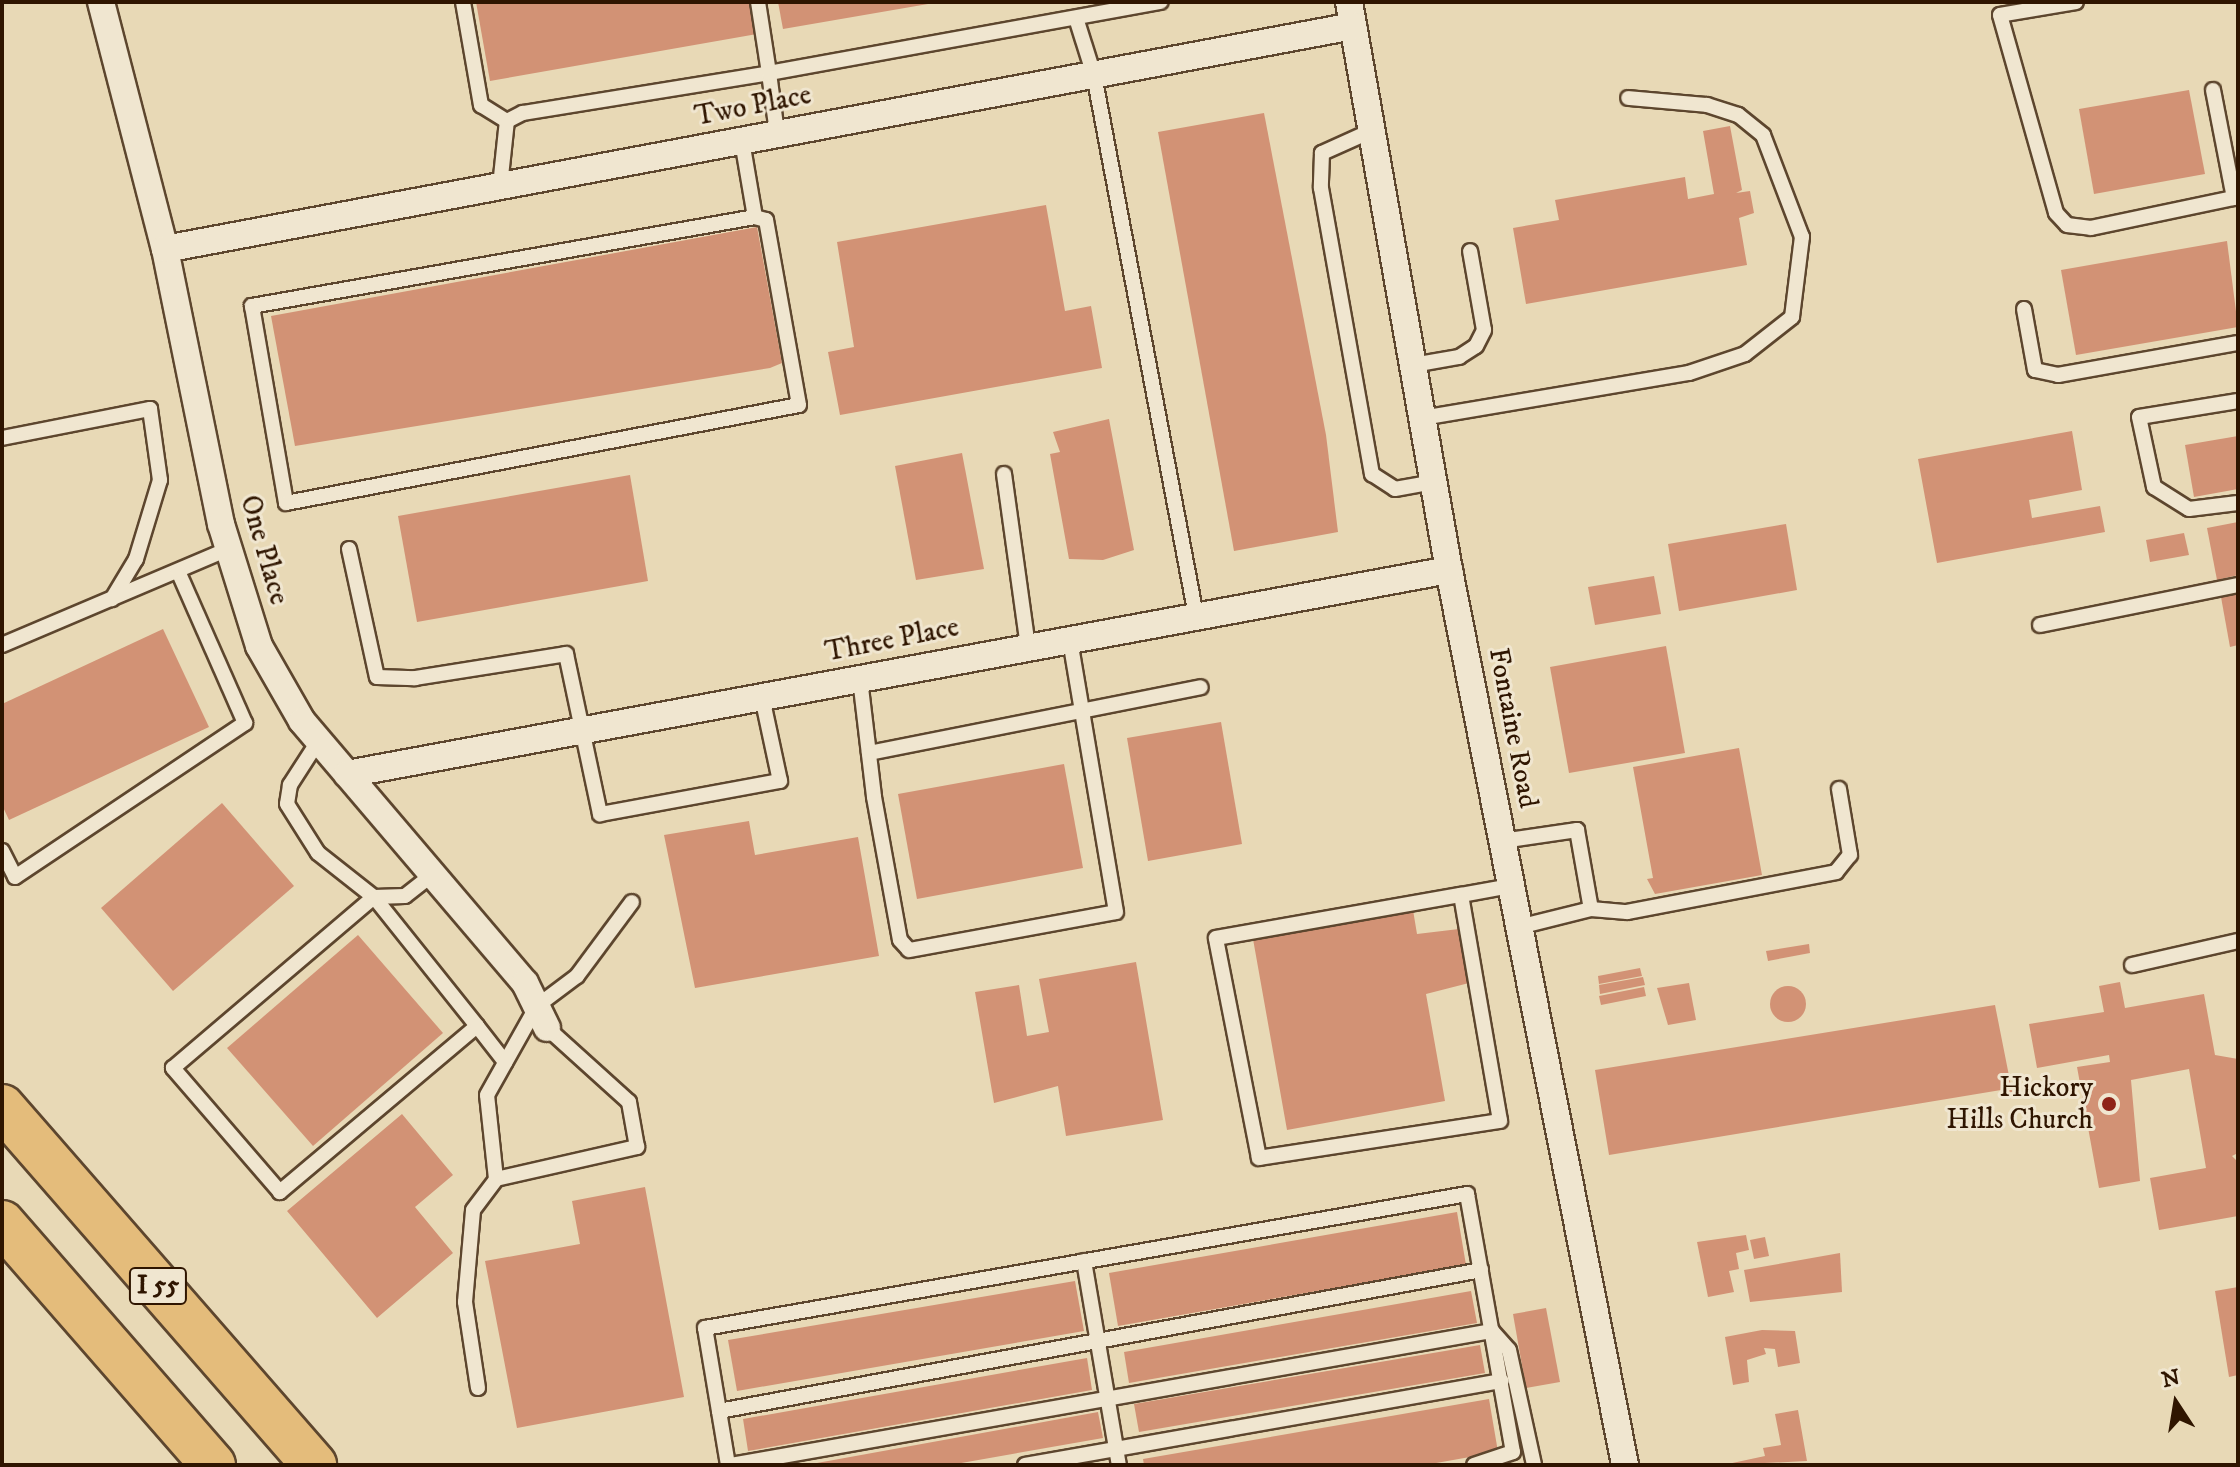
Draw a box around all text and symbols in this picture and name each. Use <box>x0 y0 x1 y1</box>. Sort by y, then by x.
street label: Two Place <box>692 78 814 134</box>
street label: One Place <box>232 492 296 608</box>
street label: Three Place <box>822 611 962 669</box>
street label: Fontaine Road <box>1481 645 1545 811</box>
place label: Hickory Hills Church <box>1946 1071 2093 1137</box>
marker: Hickory Hills Church <box>2100 1095 2118 1113</box>
road number: I 55 <box>128 1264 188 1308</box>
north arrow <box>2136 1363 2216 1443</box>
text: N <box>2159 1364 2183 1394</box>

